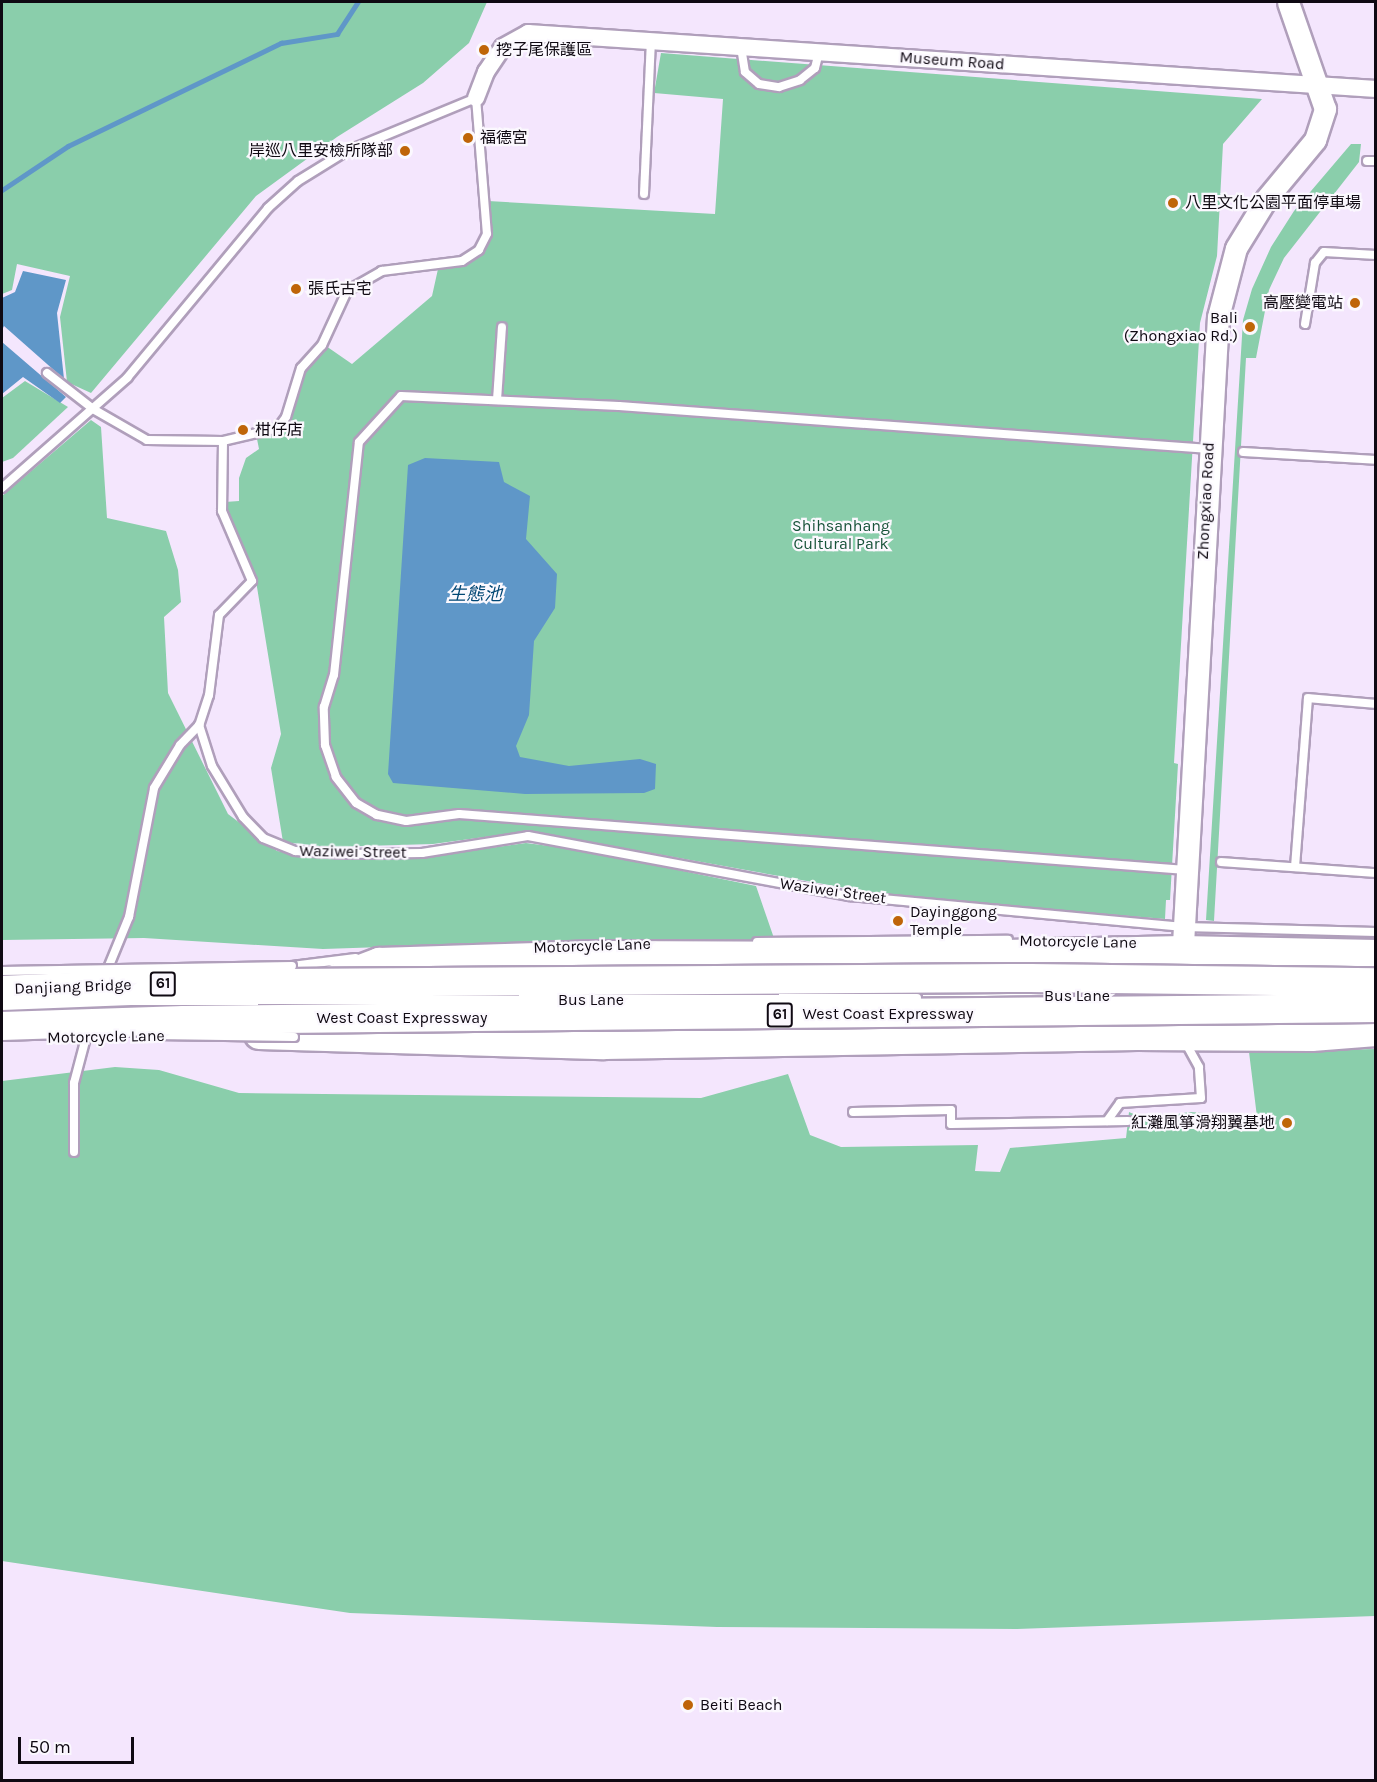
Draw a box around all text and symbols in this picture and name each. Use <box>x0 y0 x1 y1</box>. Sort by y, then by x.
place label: 挖子尾保護區 <box>496 40 592 60</box>
marker: 挖子尾保護區 <box>477 43 491 57</box>
street label: Museum Road <box>899 48 1005 74</box>
place label: 福德宮 <box>480 128 528 148</box>
marker: 福德宮 <box>461 131 475 145</box>
place label: 岸巡八里安檢所隊部 <box>249 141 393 161</box>
marker: 岸巡八里安檢所隊部 <box>398 144 412 158</box>
place label: 八里文化公園平面停車場 <box>1185 193 1361 213</box>
marker: 八里文化公園平面停車場 <box>1166 196 1180 210</box>
place label: 張氏古宅 <box>308 279 372 299</box>
marker: 張氏古宅 <box>289 282 303 296</box>
place label: 高壓變電站 <box>1263 293 1343 313</box>
marker: 高壓變電站 <box>1348 296 1362 310</box>
place label: Bali (Zhongxiao Rd.) <box>1124 308 1238 346</box>
marker: Bali (Zhongxiao Rd.) <box>1243 320 1257 334</box>
place label: 柑仔店 <box>255 420 303 440</box>
marker: 柑仔店 <box>236 423 250 437</box>
street label: Zhongxiao Road <box>1193 442 1219 560</box>
park label: Shihsanhang Cultural Park <box>792 516 890 554</box>
water label: 生態池 <box>448 583 502 605</box>
street label: Waziwei Street <box>299 841 407 863</box>
street label: Waziwei Street <box>779 874 887 908</box>
place label: Dayinggong Temple <box>910 902 997 940</box>
marker: Dayinggong Temple <box>891 914 905 928</box>
street label: Motorcycle Lane <box>1019 931 1137 953</box>
street label: Motorcycle Lane <box>533 934 651 958</box>
road number: 61 <box>150 972 176 996</box>
street label: Danjiang Bridge <box>14 975 132 999</box>
street label: Bus Lane <box>1044 986 1110 1006</box>
street label: Bus Lane <box>558 990 624 1010</box>
road number: 61 <box>766 1003 794 1027</box>
street label: West Coast Expressway <box>802 1004 974 1024</box>
street label: West Coast Expressway <box>316 1008 488 1028</box>
street label: Motorcycle Lane <box>47 1026 165 1048</box>
place label: 紅灘風箏滑翔翼基地 <box>1131 1113 1275 1133</box>
marker: 紅灘風箏滑翔翼基地 <box>1280 1116 1294 1130</box>
place label: Beiti Beach <box>700 1695 782 1715</box>
marker: Beiti Beach <box>681 1698 695 1712</box>
scale bar <box>21 1725 136 1763</box>
text: 50 m <box>29 1736 71 1758</box>

